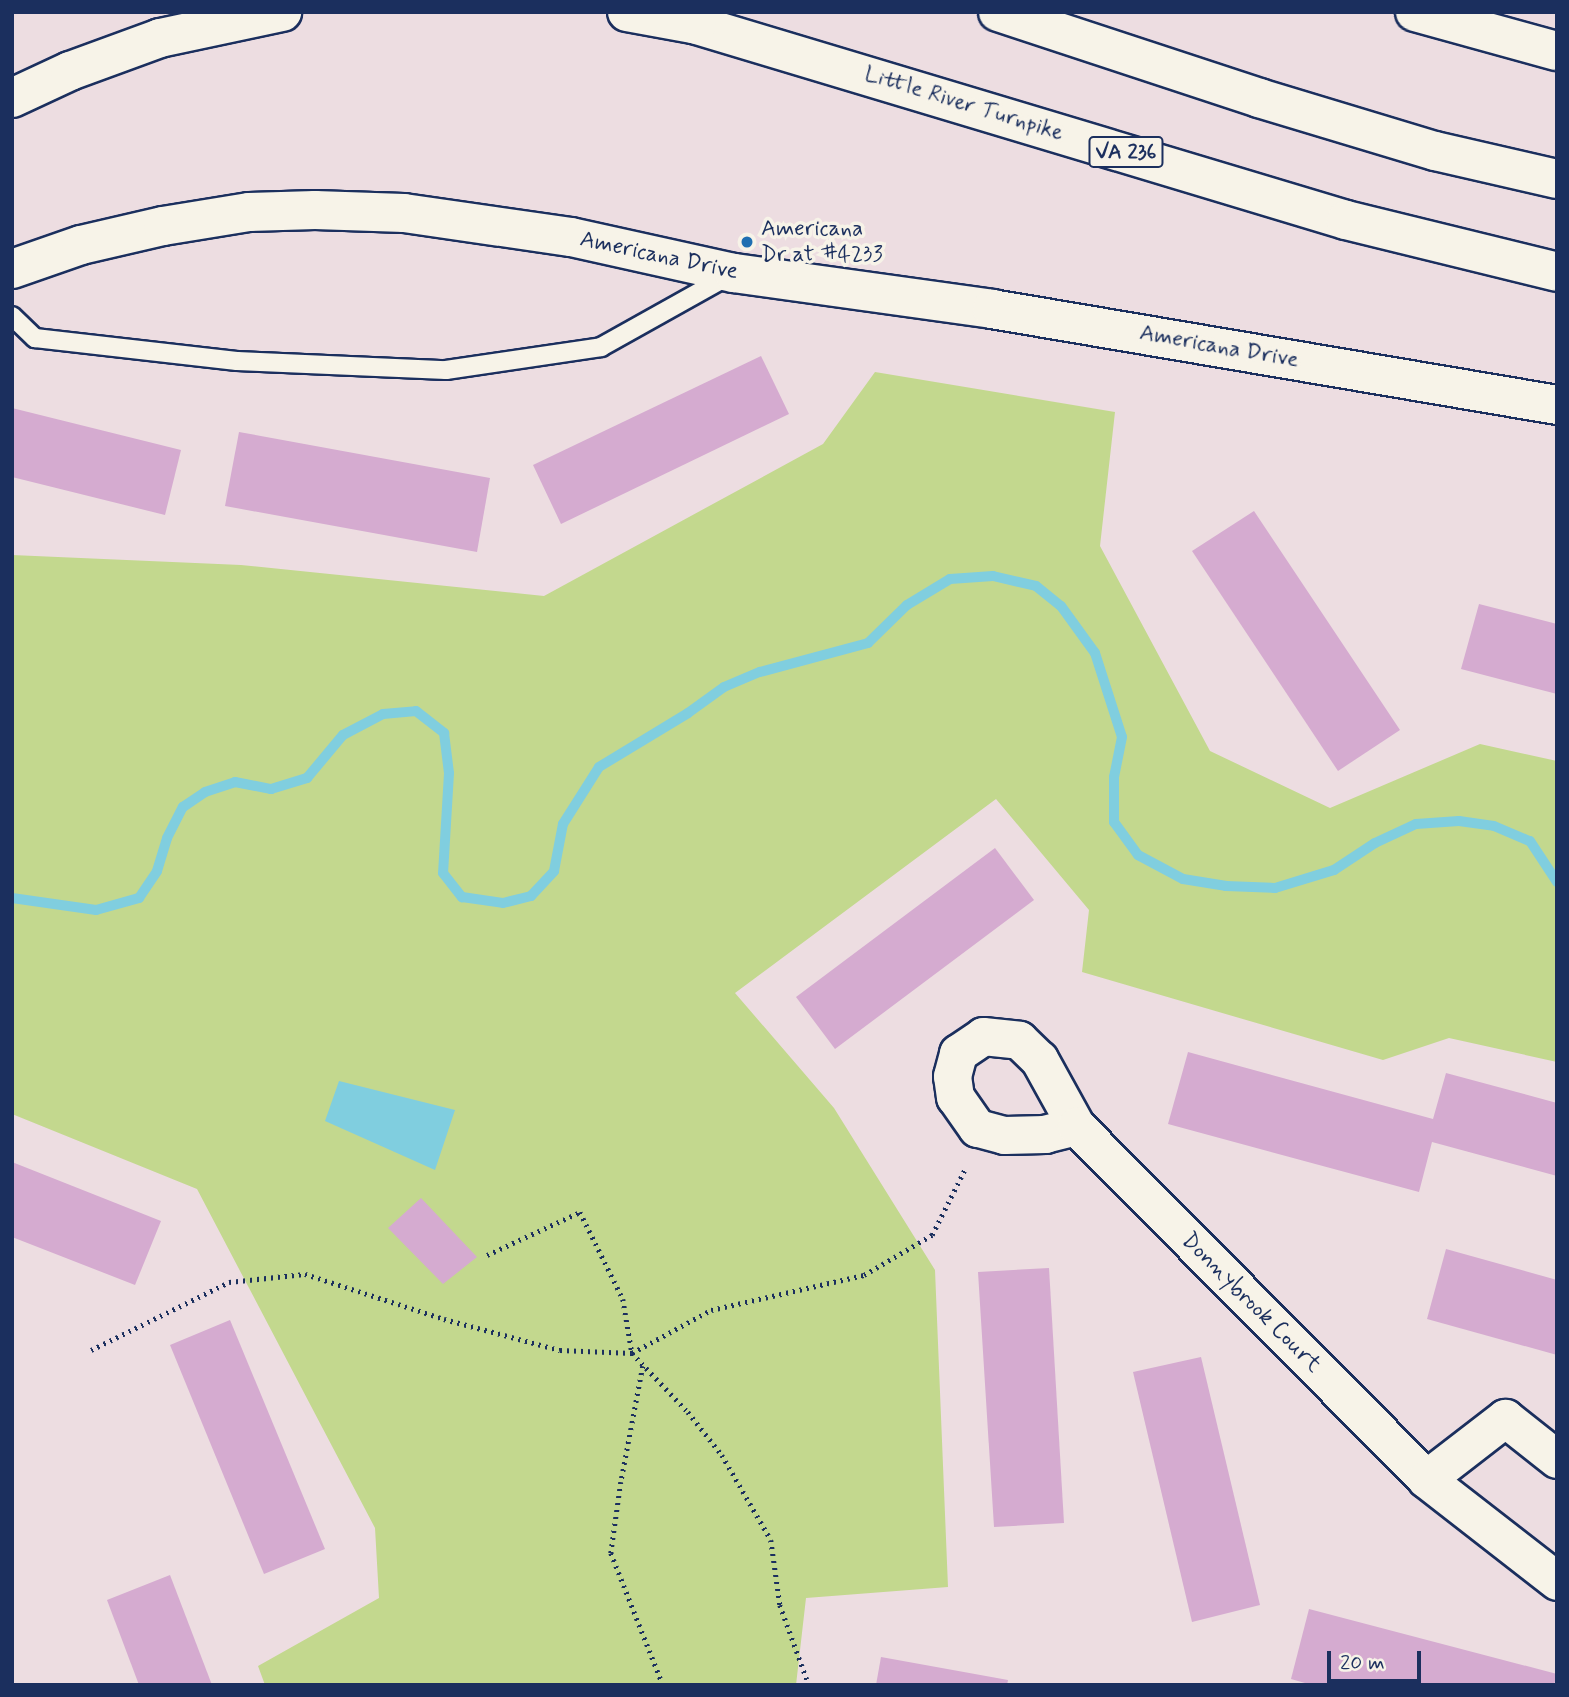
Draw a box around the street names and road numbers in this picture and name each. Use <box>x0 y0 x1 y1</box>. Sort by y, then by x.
street label: Little River Turnpike <box>860 60 1068 148</box>
road number: VA 236 <box>1088 134 1164 170</box>
street label: Americana Drive <box>578 226 740 286</box>
street label: Americana Drive <box>1138 320 1300 374</box>
street label: Donnybrook Court <box>1177 1229 1325 1377</box>

